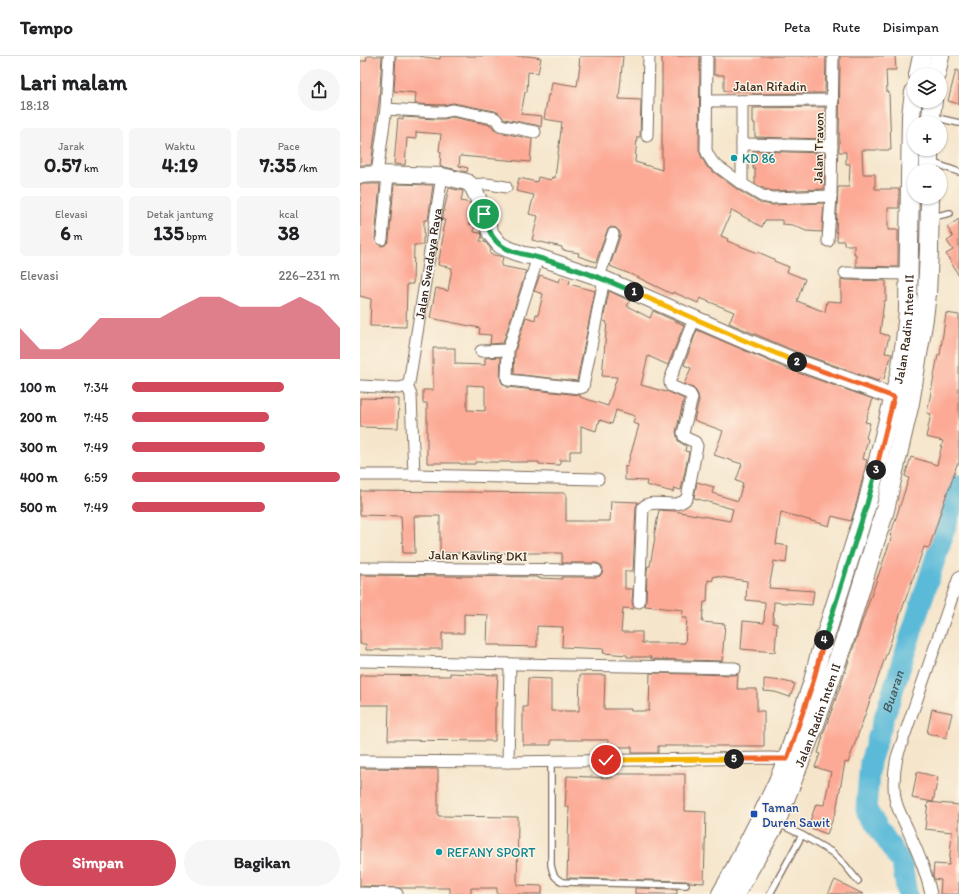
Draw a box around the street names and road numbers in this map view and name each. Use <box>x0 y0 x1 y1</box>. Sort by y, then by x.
street label: Jalan Rifadin <box>733 79 807 94</box>
street label: Jalan Travon <box>810 112 827 184</box>
street label: Jalan Swadaya Raya <box>412 206 445 320</box>
street label: Jalan Radin Inten II <box>890 274 917 385</box>
street label: Jalan Kavling DKI <box>428 547 528 564</box>
street label: Jalan Radin Inten II <box>792 661 844 769</box>

